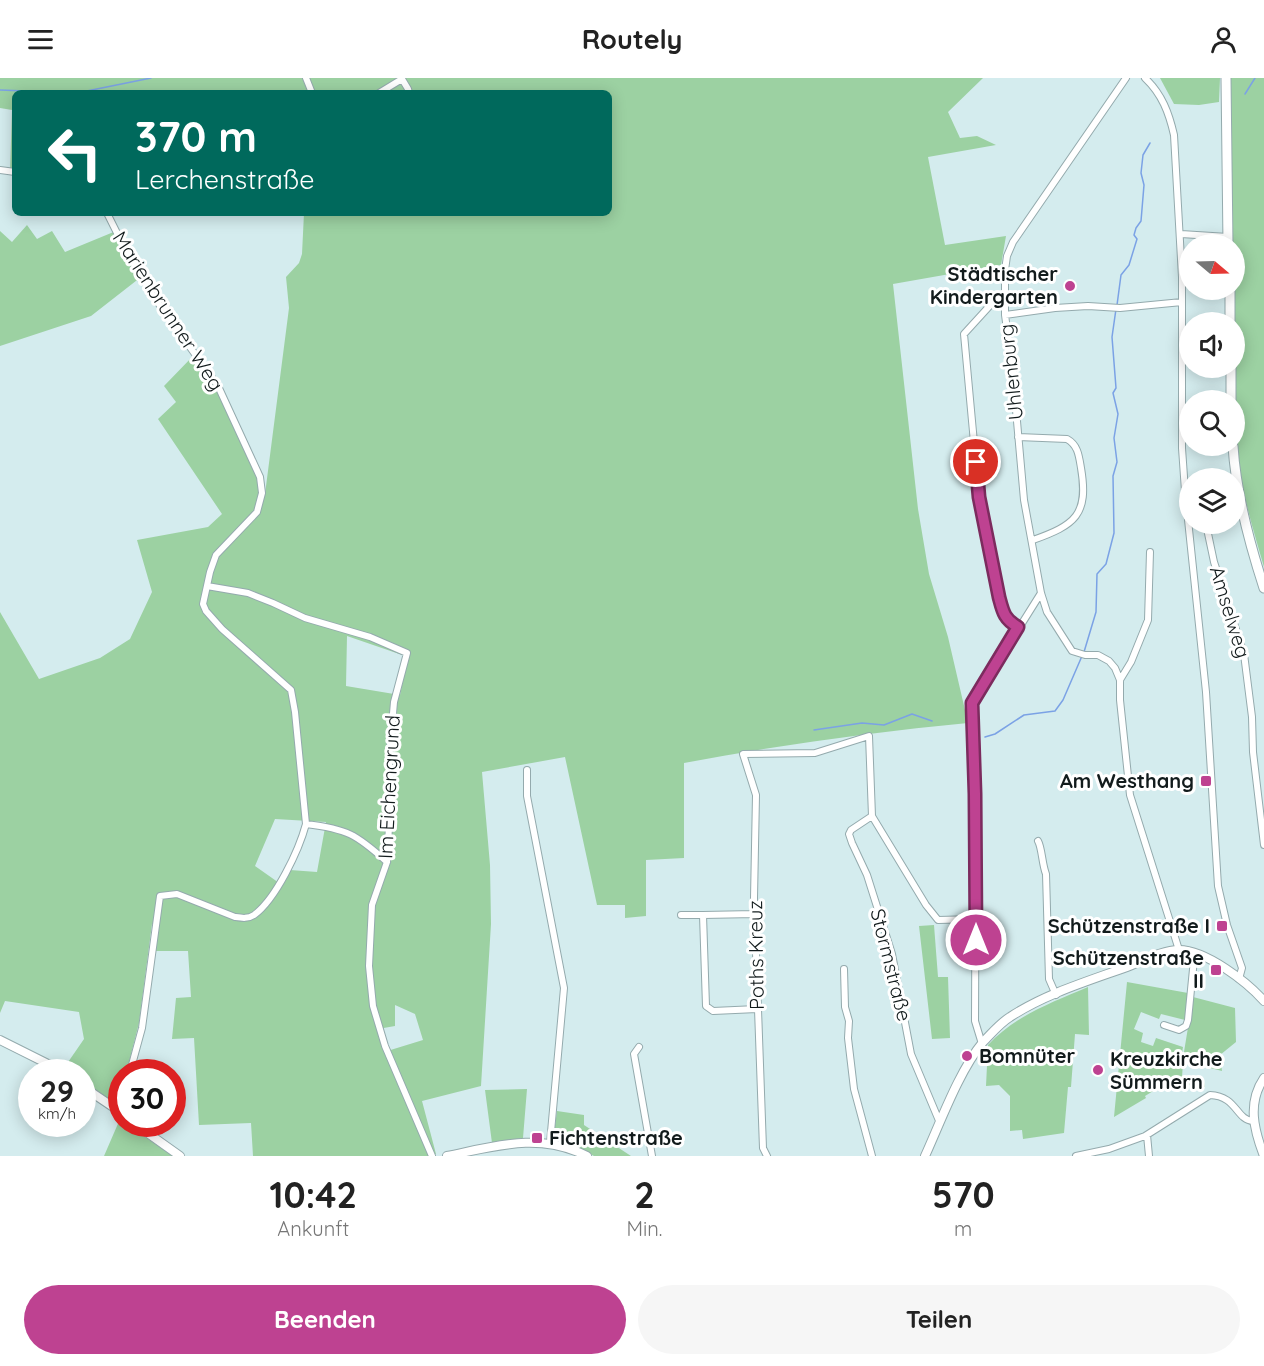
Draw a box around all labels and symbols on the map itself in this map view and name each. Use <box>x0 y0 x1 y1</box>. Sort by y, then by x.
street label: Marienbrunner Weg <box>108 226 229 395</box>
north arrow <box>1179 234 1245 300</box>
place label: Städtischer Kindergarten <box>930 261 1058 309</box>
marker: Städtischer Kindergarten <box>1063 279 1077 293</box>
street label: Uhlenburg <box>993 323 1028 421</box>
pin <box>950 436 1001 487</box>
street label: Amselweg <box>1205 563 1256 661</box>
street label: Im Eichengrund <box>372 714 405 860</box>
place label: Am Westhang <box>1060 768 1194 793</box>
marker: Am Westhang <box>1199 774 1213 788</box>
street label: Poths Kreuz <box>742 900 769 1010</box>
street label: Stormstraße <box>865 906 918 1024</box>
position arrow <box>944 908 1008 972</box>
place label: Schützenstraße I <box>1048 913 1210 938</box>
marker: Schützenstraße I <box>1215 919 1229 933</box>
place label: Schützenstraße II <box>1053 945 1204 993</box>
marker: Schützenstraße II <box>1209 963 1223 977</box>
place label: Bomnüter <box>979 1043 1076 1068</box>
place label: Kreuzkirche Sümmern <box>1110 1046 1223 1094</box>
marker: Bomnüter <box>960 1049 974 1063</box>
speed limit sign: 30 <box>108 1059 186 1137</box>
marker: Kreuzkirche Sümmern <box>1091 1063 1105 1077</box>
place label: Fichtenstraße <box>549 1125 683 1150</box>
marker: Fichtenstraße <box>530 1131 544 1145</box>

